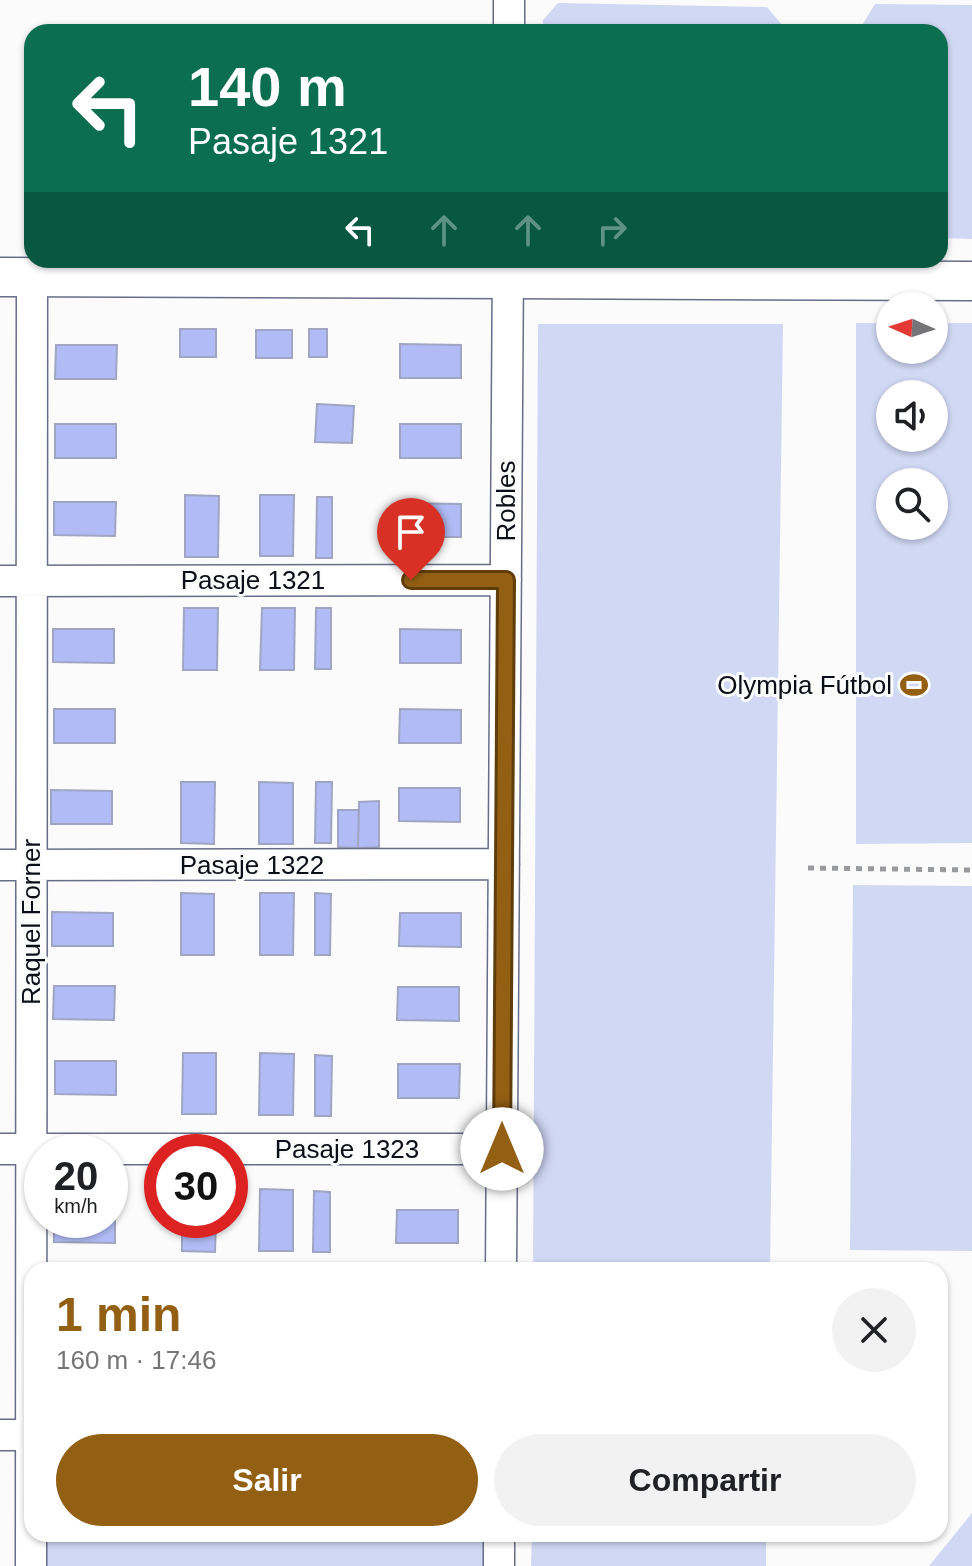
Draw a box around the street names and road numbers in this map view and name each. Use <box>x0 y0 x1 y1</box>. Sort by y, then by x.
street label: Robles <box>491 461 521 541</box>
street label: Pasaje 1321 <box>181 565 325 595</box>
street label: Raquel Forner <box>16 839 46 1005</box>
street label: Pasaje 1322 <box>180 850 324 880</box>
street label: Pasaje 1323 <box>275 1134 419 1164</box>

